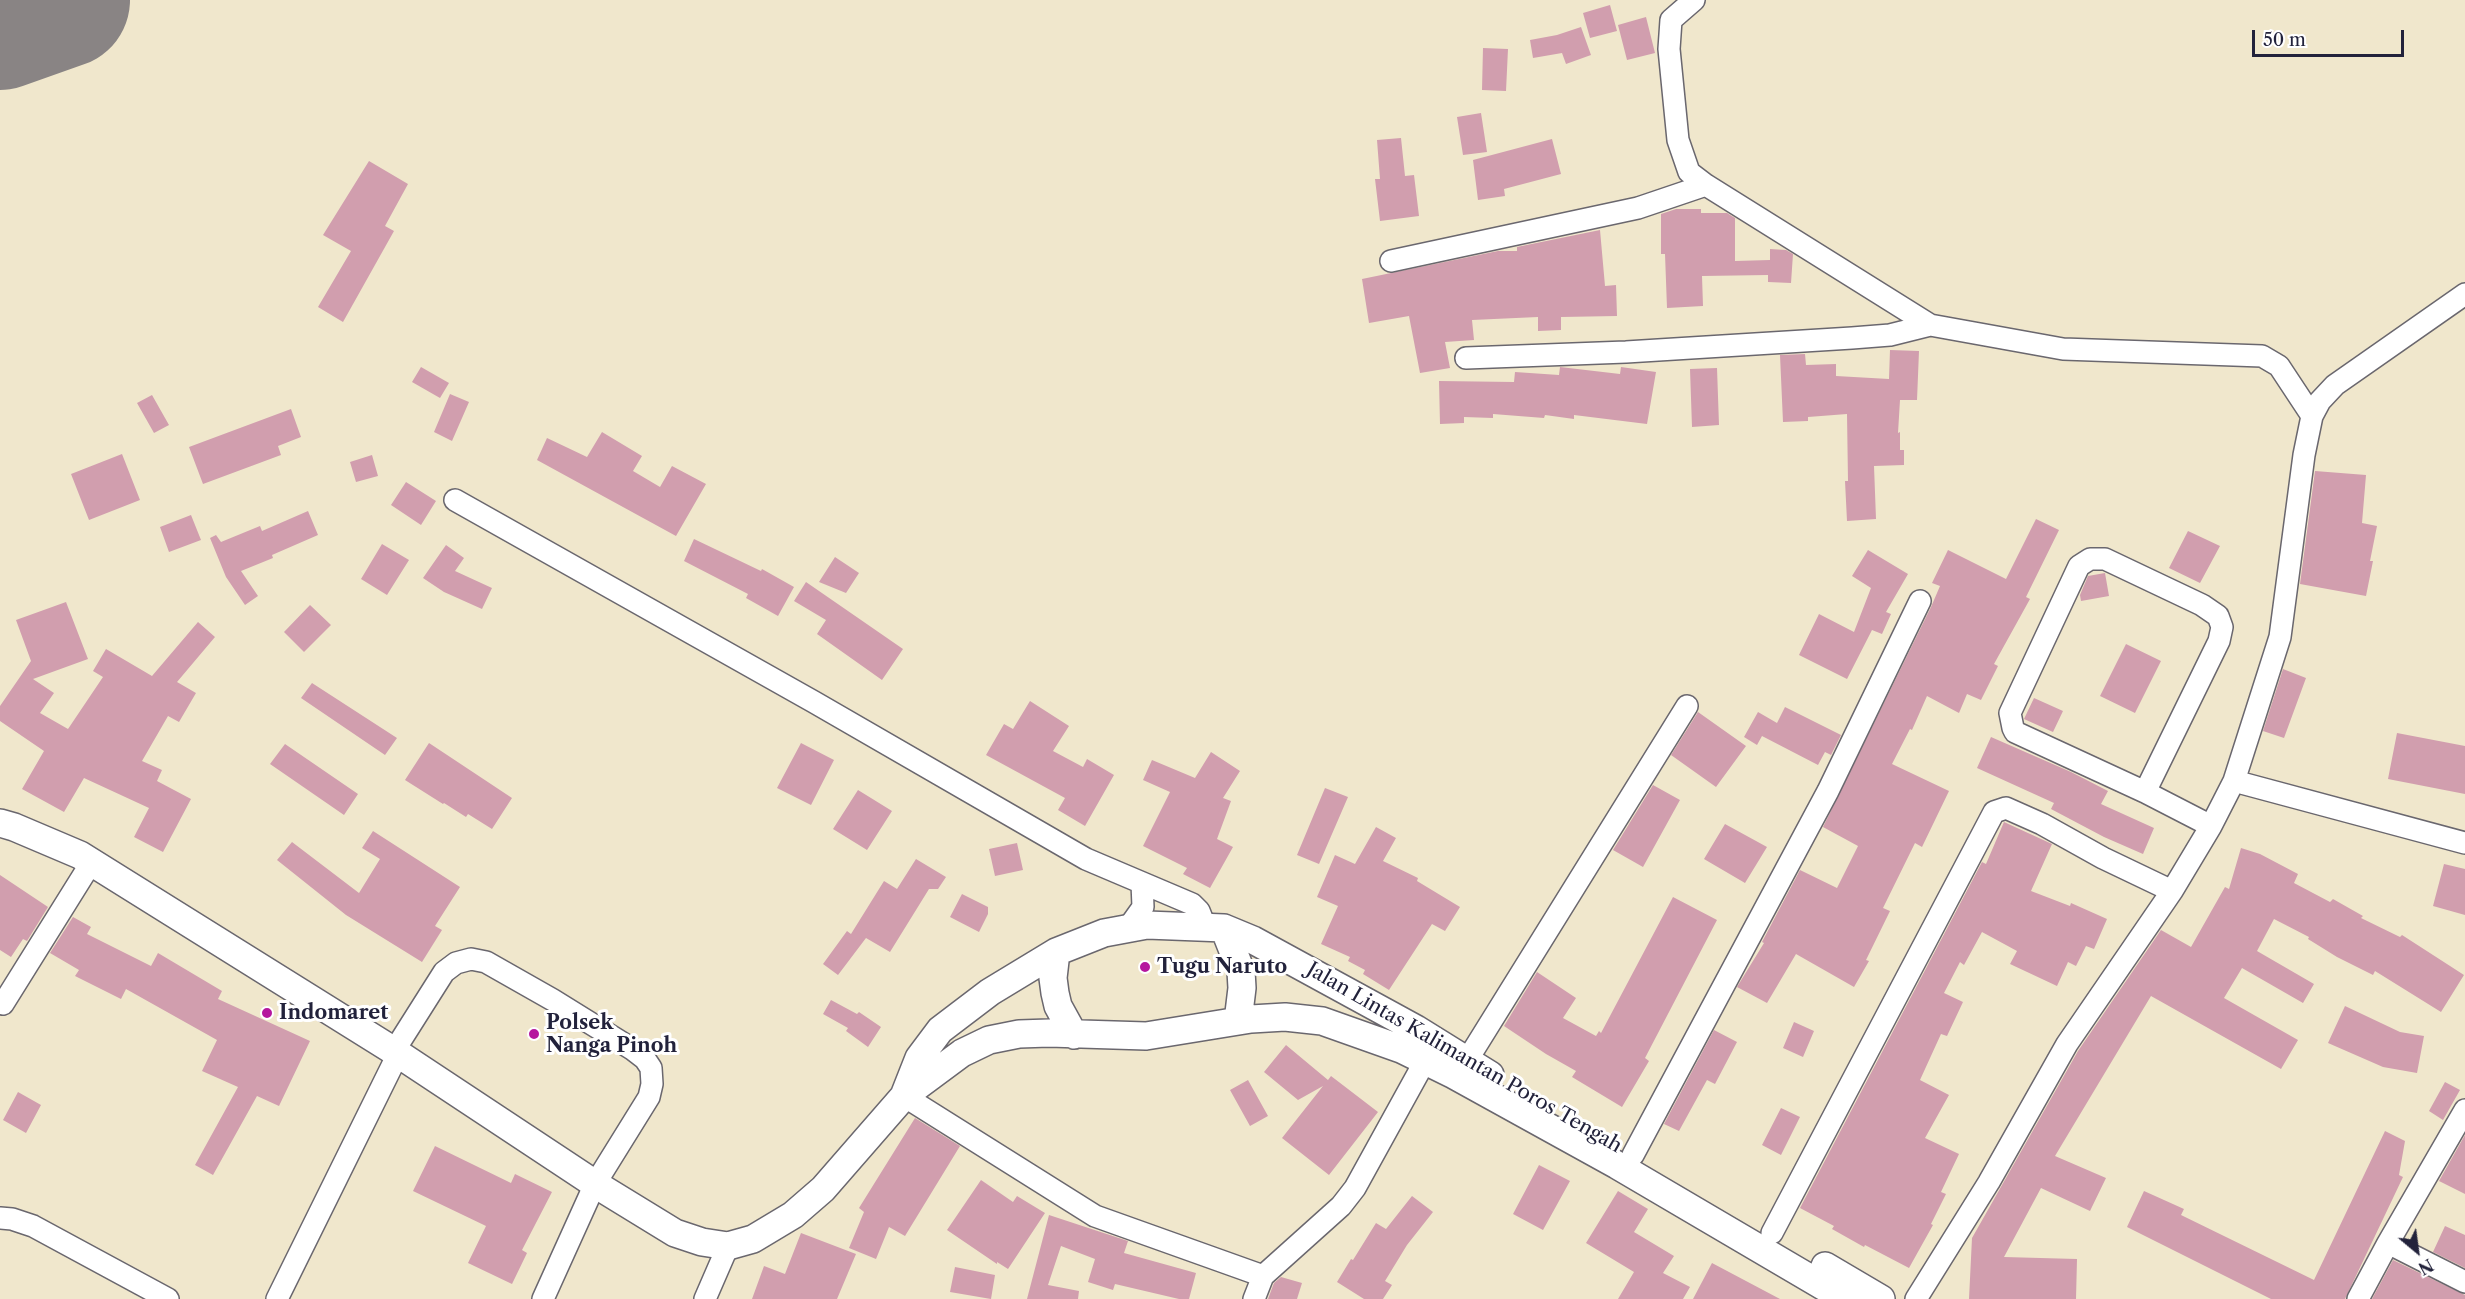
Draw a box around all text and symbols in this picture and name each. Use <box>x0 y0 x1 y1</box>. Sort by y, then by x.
scale bar <box>2255 18 2406 56</box>
text: 50 m <box>2263 29 2306 51</box>
place label: Tugu Naruto <box>1157 955 1287 979</box>
street label: Jalan Lintas Kalimantan Poros Tengah <box>1302 958 1626 1158</box>
marker: Tugu Naruto <box>1138 960 1152 974</box>
place label: Indomaret <box>279 1001 388 1025</box>
marker: Indomaret <box>260 1006 274 1020</box>
place label: Polsek Nanga Pinoh <box>546 1011 677 1058</box>
marker: Polsek Nanga Pinoh <box>527 1027 541 1041</box>
north arrow <box>2387 1221 2447 1281</box>
text: N <box>2415 1255 2437 1279</box>

